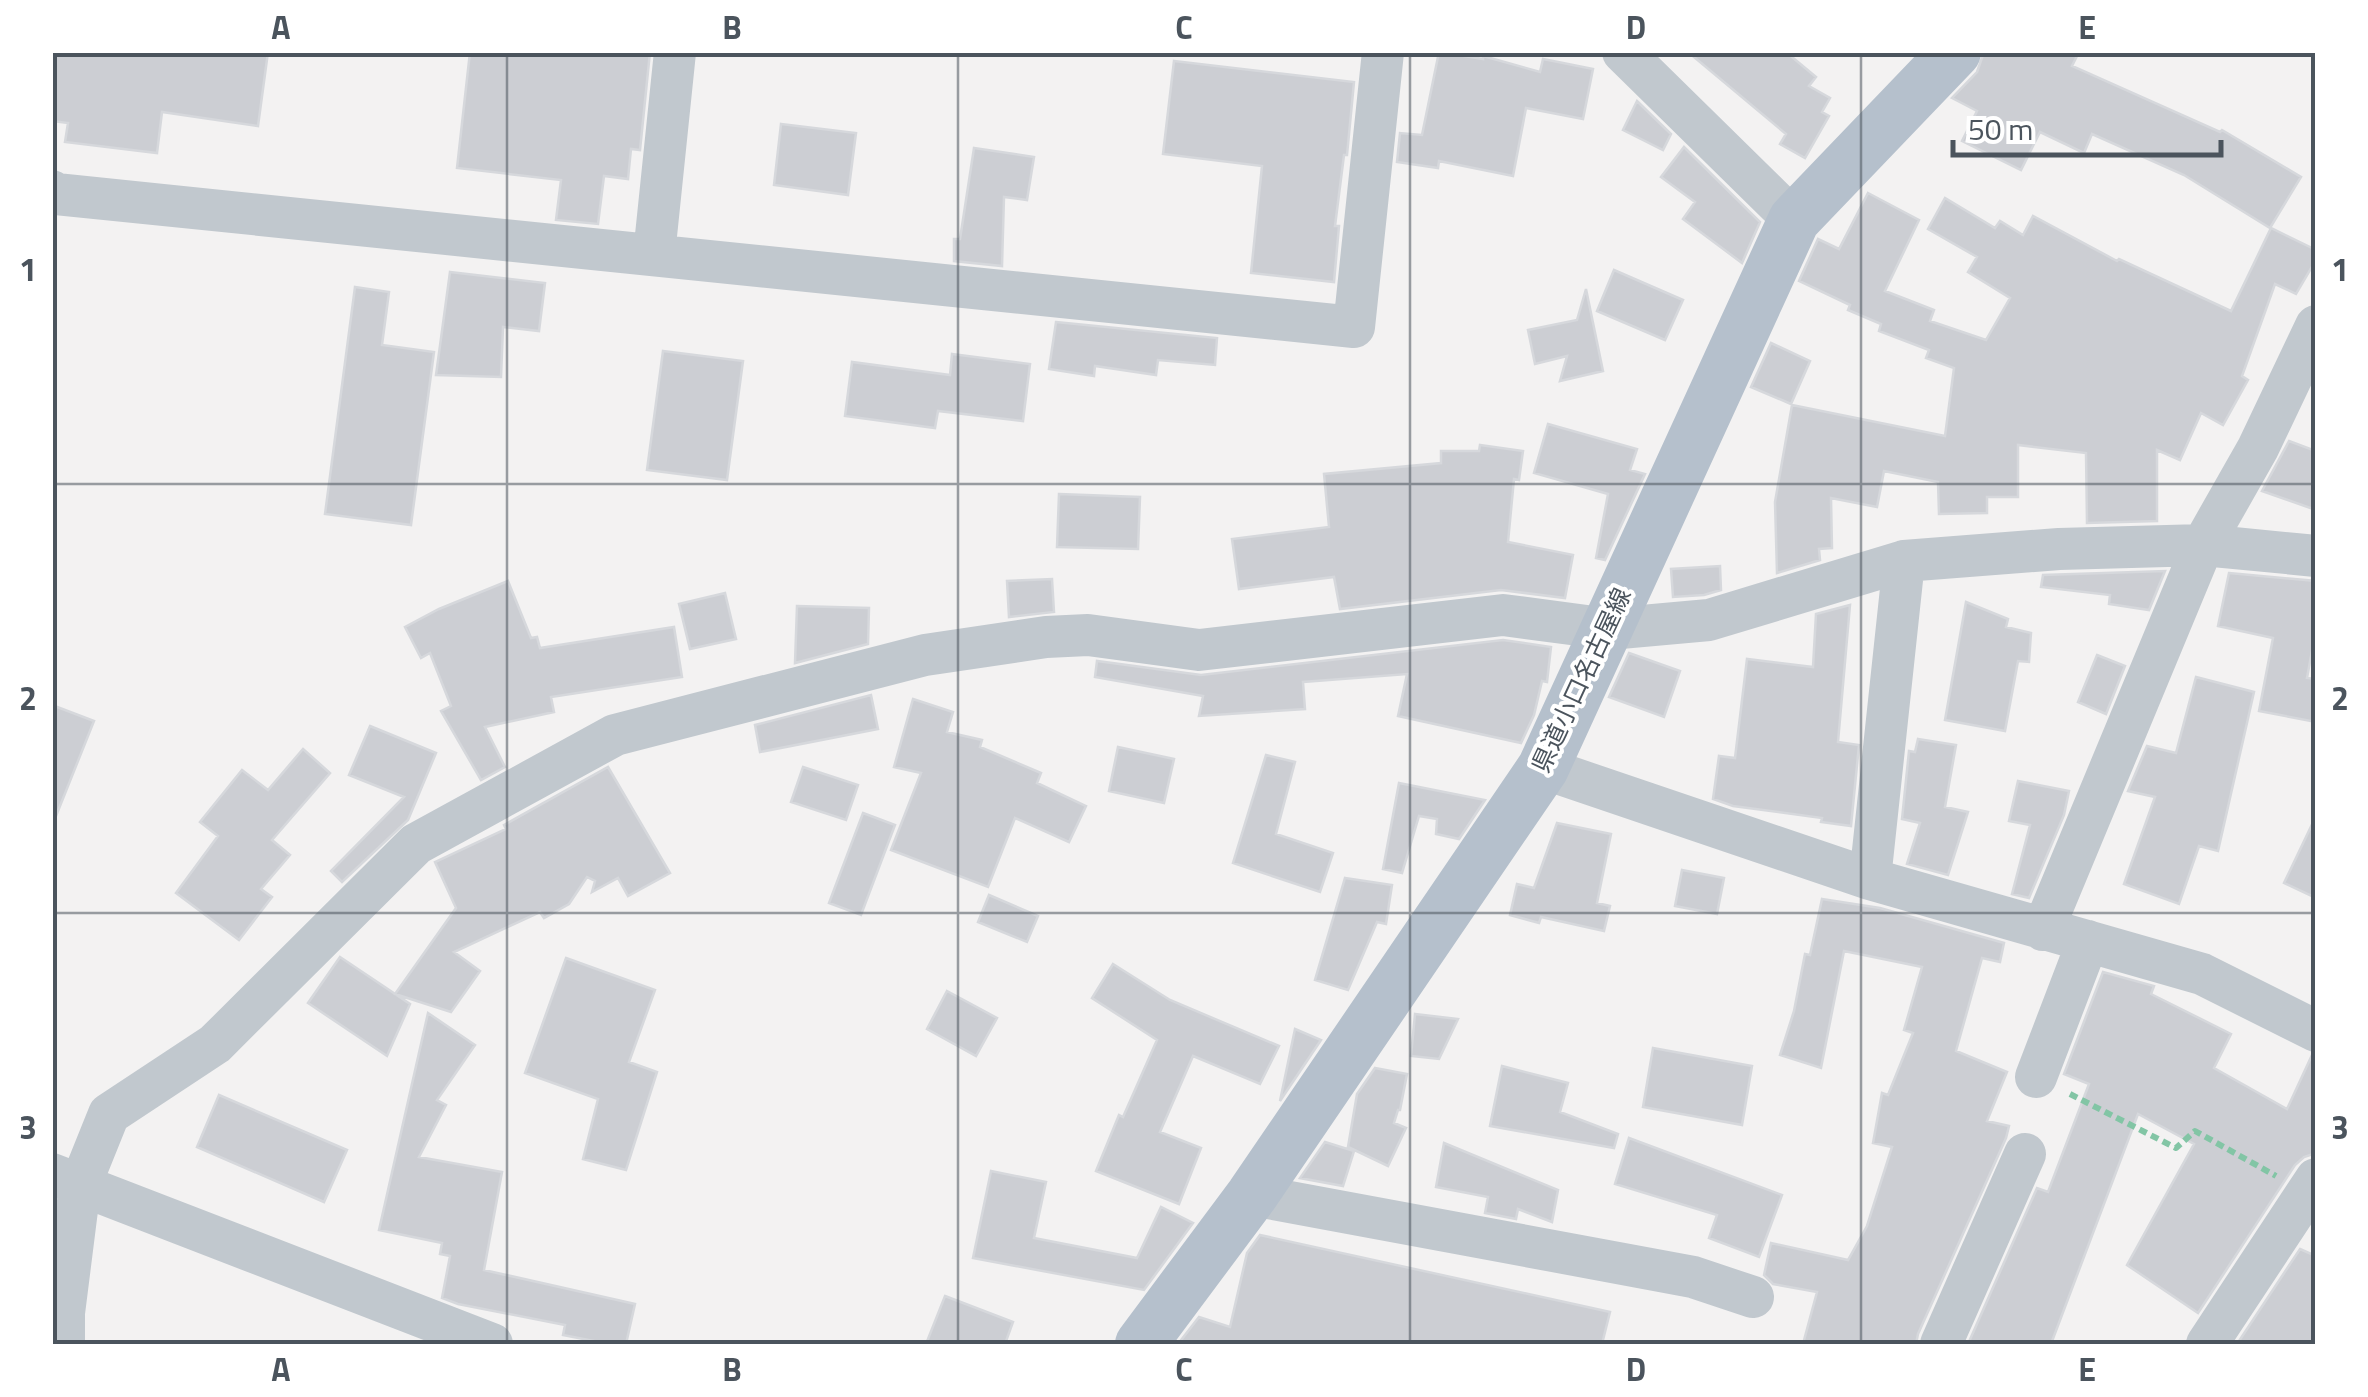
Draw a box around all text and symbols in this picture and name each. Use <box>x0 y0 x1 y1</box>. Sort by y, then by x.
text: A <box>271 3 291 51</box>
text: B <box>722 3 742 51</box>
text: C <box>1175 3 1193 51</box>
text: D <box>1626 3 1646 51</box>
text: E <box>2078 3 2096 51</box>
scale bar <box>1953 95 2220 157</box>
text: 50 m <box>1968 106 2033 152</box>
text: 1 <box>19 245 37 293</box>
text: 1 <box>2331 245 2349 293</box>
street label: 県道小口名古屋線 <box>1522 581 1640 779</box>
text: 2 <box>19 674 37 722</box>
text: 2 <box>2331 674 2349 722</box>
text: 3 <box>19 1103 37 1151</box>
text: 3 <box>2331 1103 2349 1151</box>
text: A <box>271 1345 291 1393</box>
text: B <box>722 1345 742 1393</box>
text: C <box>1175 1345 1193 1393</box>
text: D <box>1626 1345 1646 1393</box>
text: E <box>2078 1345 2096 1393</box>

